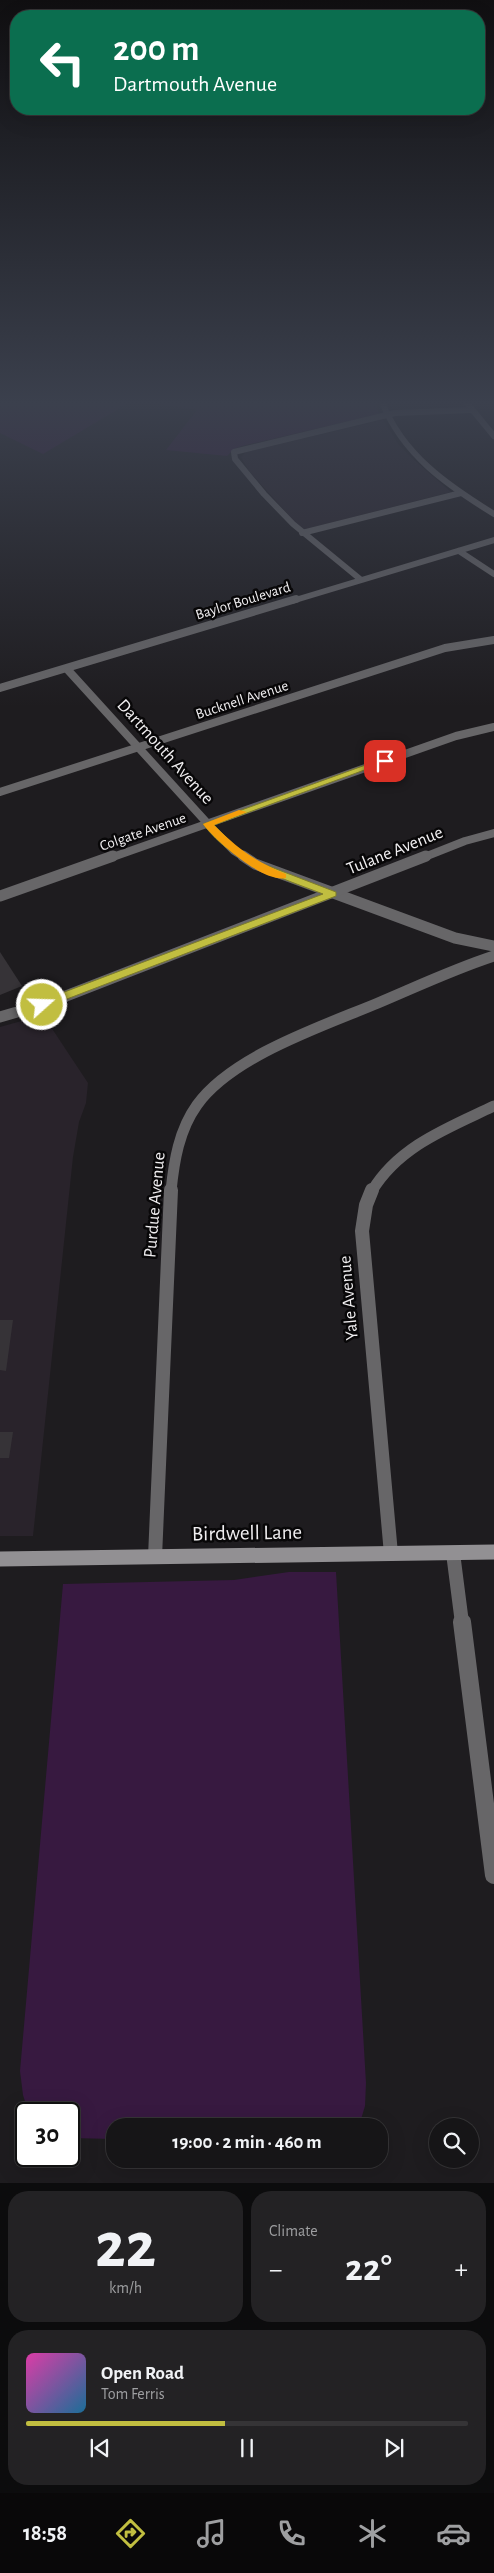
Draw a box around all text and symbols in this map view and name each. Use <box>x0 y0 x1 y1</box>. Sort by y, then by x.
icon: left <box>30 30 95 95</box>
text: 200 m <box>113 32 200 67</box>
text: Dartmouth Avenue <box>113 73 277 95</box>
street label: Baylor Boulevard <box>194 579 292 623</box>
street label: Bucknell Avenue <box>194 678 290 722</box>
street label: Dartmouth Avenue <box>113 696 217 808</box>
pin <box>364 740 406 782</box>
icon: arrive <box>371 747 399 775</box>
street label: Colgate Avenue <box>98 810 188 854</box>
street label: Tulane Avenue <box>344 823 446 879</box>
position arrow <box>15 978 67 1030</box>
street label: Purdue Avenue <box>141 1151 169 1259</box>
street label: Yale Avenue <box>336 1255 362 1341</box>
street label: Birdwell Lane <box>192 1522 302 1544</box>
speed limit sign: 30 <box>15 2102 80 2167</box>
map controls <box>429 2118 479 2168</box>
button: search <box>429 2118 479 2168</box>
text: 19:00 · 2 min · 460 m <box>172 2133 322 2152</box>
text: 22 <box>95 2214 156 2279</box>
text: Climate <box>269 2223 318 2239</box>
text: 22° <box>345 2250 392 2288</box>
text: − <box>269 2256 282 2284</box>
text: + <box>455 2256 468 2284</box>
text: km/h <box>109 2280 142 2296</box>
text: Open Road <box>101 2364 184 2383</box>
text: Tom Ferris <box>101 2386 165 2402</box>
icon: previous <box>86 2434 114 2462</box>
icon: pause <box>233 2434 261 2462</box>
icon: next <box>380 2434 408 2462</box>
icon: directions <box>113 2516 148 2551</box>
icon: music <box>194 2516 229 2551</box>
icon: phone <box>274 2516 309 2551</box>
icon: climate <box>355 2516 390 2551</box>
icon: car <box>436 2516 471 2551</box>
text: 18:58 <box>23 2522 67 2544</box>

